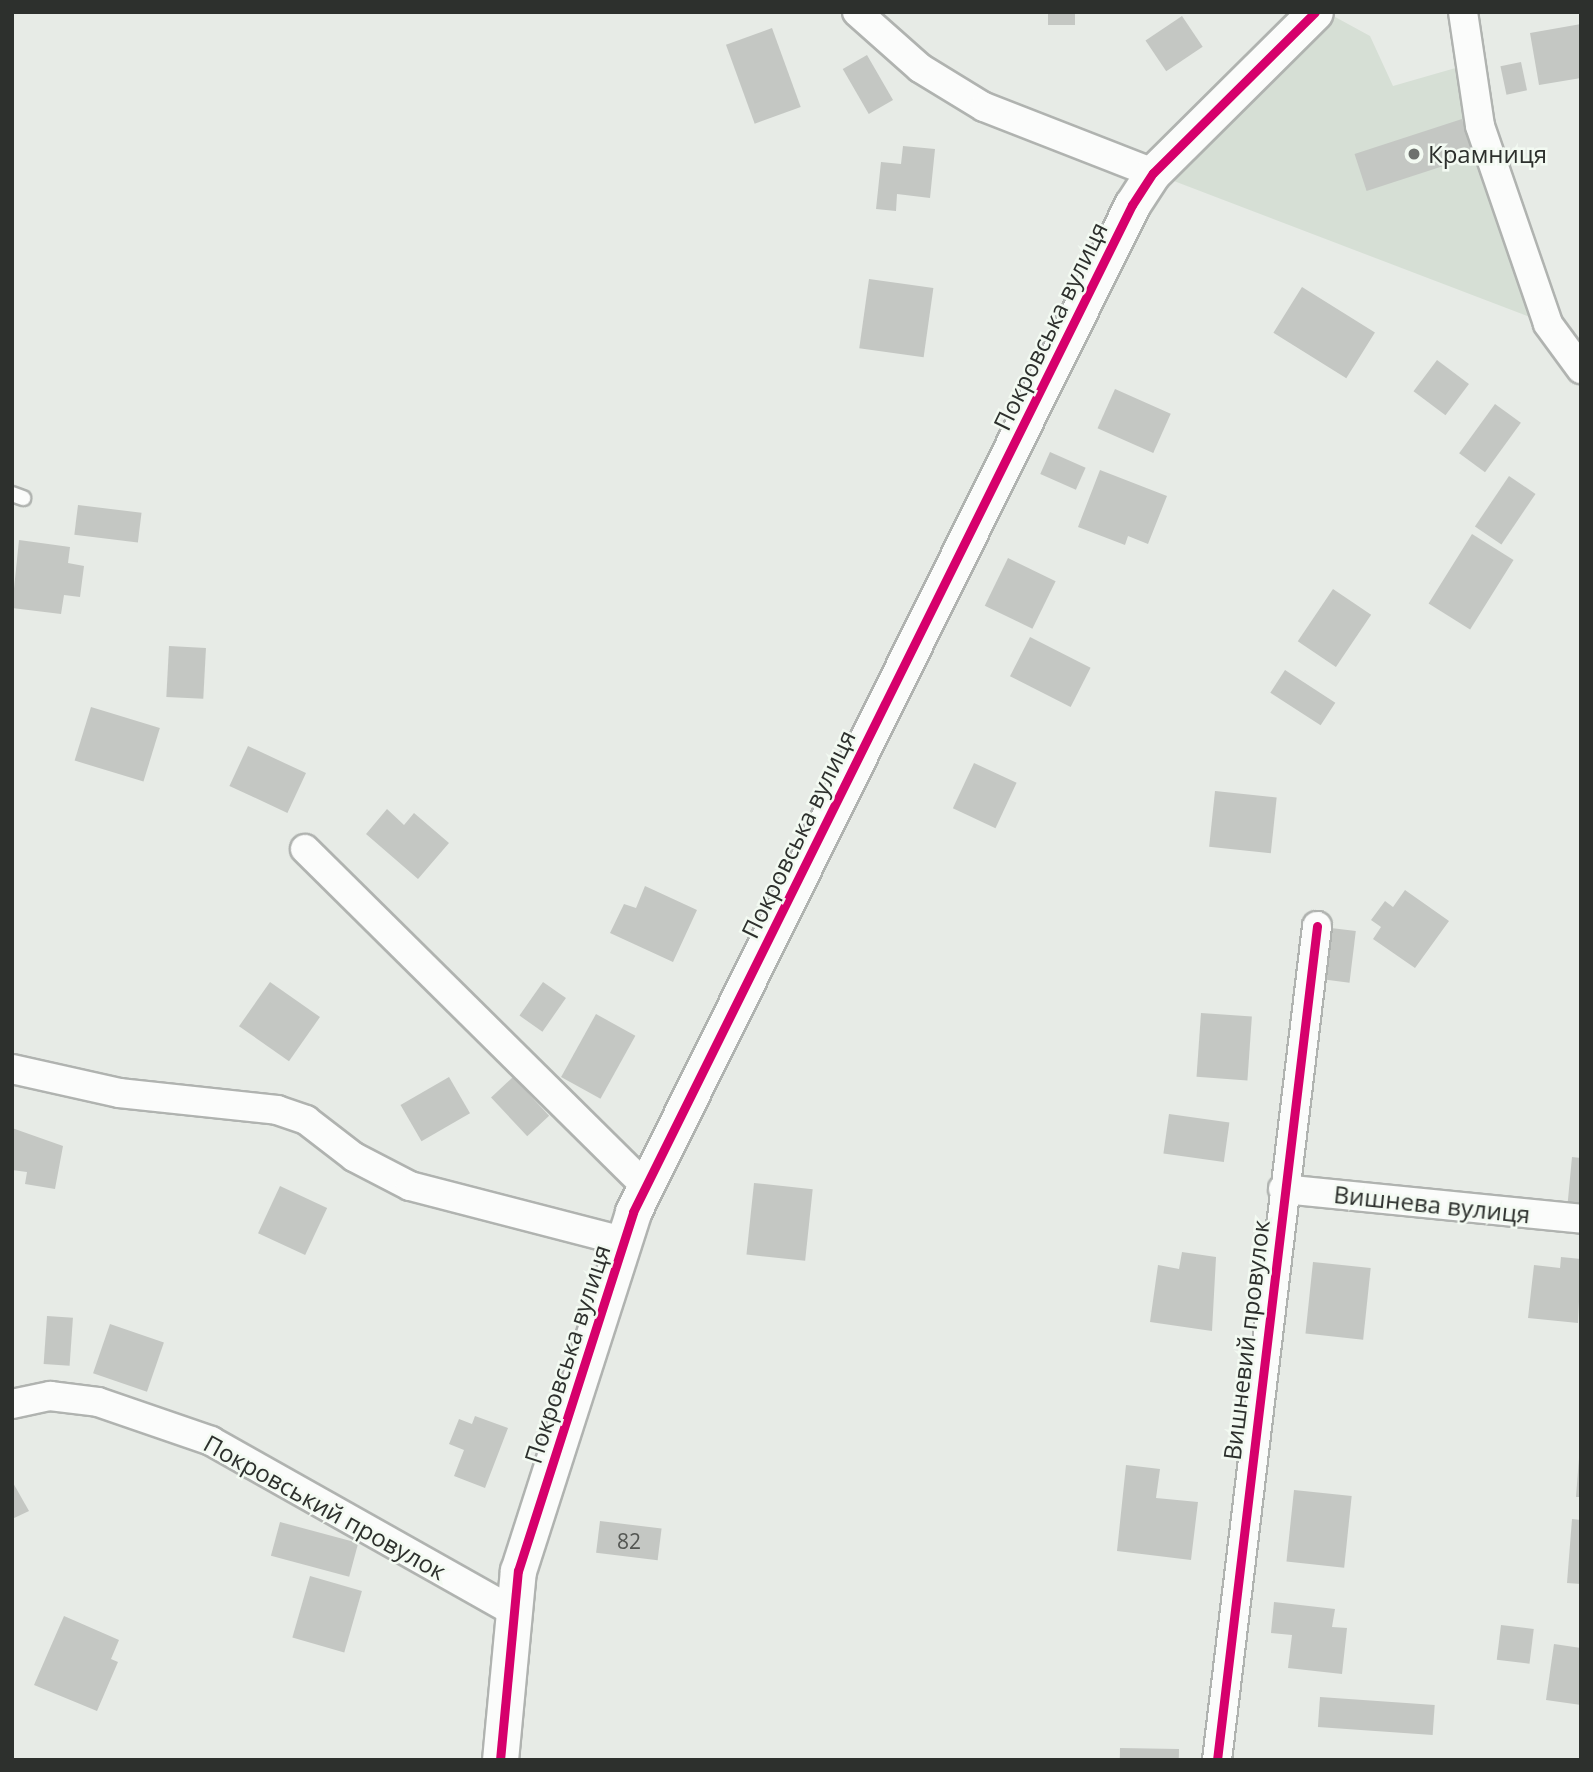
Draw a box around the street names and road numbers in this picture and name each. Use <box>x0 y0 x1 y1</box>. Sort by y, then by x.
street label: Покровська вулиця <box>987 217 1113 435</box>
street label: Покровська вулиця <box>735 725 861 943</box>
street label: Вишнева вулиця <box>1332 1179 1532 1229</box>
street label: Вишневий провулок <box>1217 1218 1275 1462</box>
street label: Покровська вулиця <box>518 1241 616 1467</box>
street label: Покровський провулок <box>199 1428 451 1586</box>

